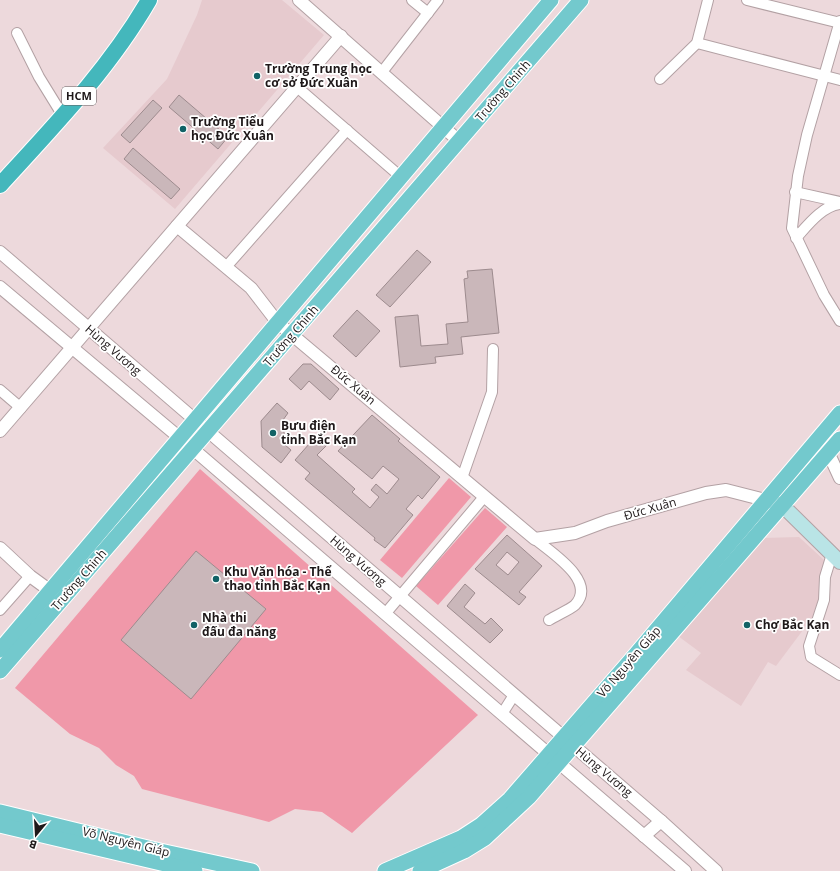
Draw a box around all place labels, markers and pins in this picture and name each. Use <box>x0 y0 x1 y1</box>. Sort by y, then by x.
place label: Trường Trung học cơ sở Đức Xuân <box>265 60 372 91</box>
marker: Trường Trung học cơ sở Đức Xuân <box>252 71 262 81</box>
place label: Trường Tiểu học Đức Xuân <box>191 113 274 144</box>
marker: Trường Tiểu học Đức Xuân <box>178 124 188 134</box>
place label: Bưu điện tỉnh Bắc Kạn <box>281 417 356 448</box>
marker: Bưu điện tỉnh Bắc Kạn <box>268 428 278 438</box>
place label: Khu Văn hóa - Thể thao tỉnh Bắc Kạn <box>224 563 332 594</box>
marker: Khu Văn hóa - Thể thao tỉnh Bắc Kạn <box>211 574 221 584</box>
place label: Nhà thi đấu đa năng <box>202 609 276 640</box>
place label: Chợ Bắc Kạn <box>755 616 830 633</box>
marker: Nhà thi đấu đa năng <box>189 620 199 630</box>
marker: Chợ Bắc Kạn <box>742 620 752 630</box>

